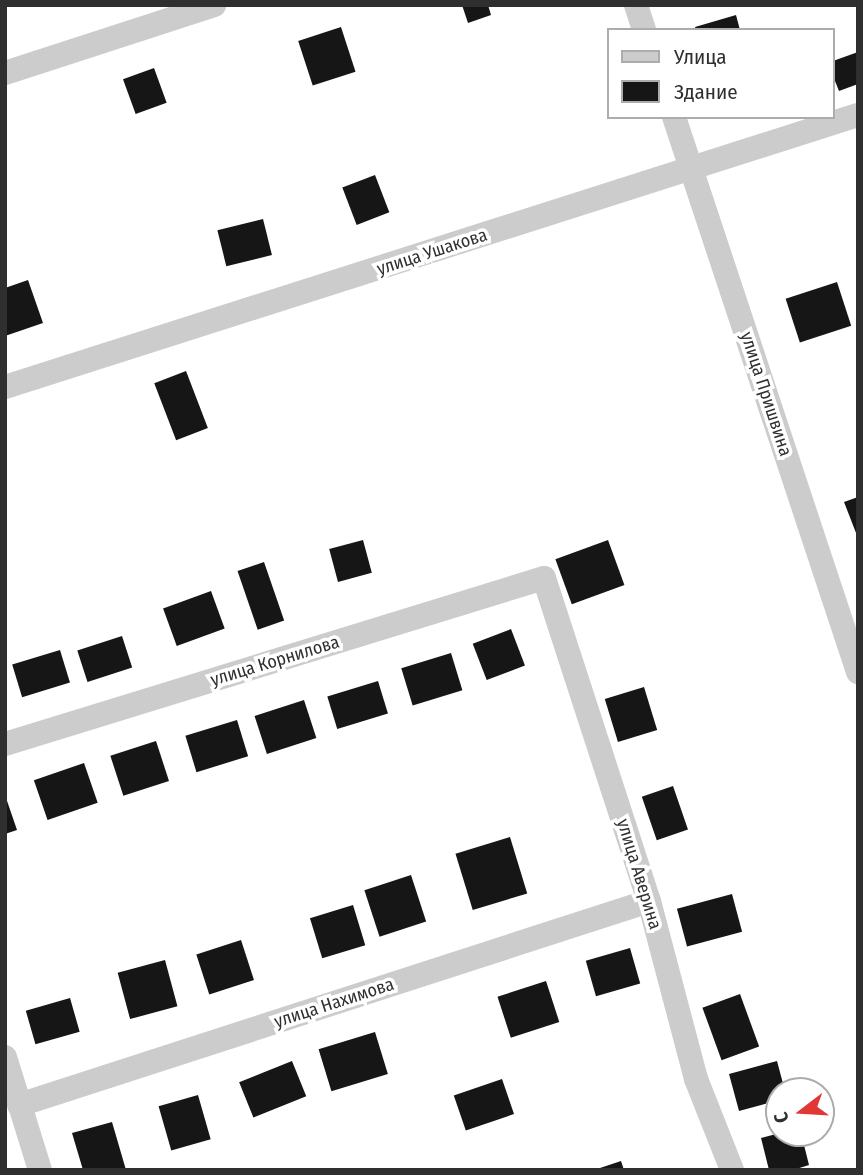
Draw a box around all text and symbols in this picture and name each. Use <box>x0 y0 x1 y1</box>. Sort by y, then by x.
legend <box>608 28 835 119</box>
text: Улица <box>674 44 727 70</box>
text: Здание <box>674 79 738 105</box>
street label: улица Ушакова <box>374 224 490 280</box>
street label: улица Пришвина <box>736 329 796 459</box>
street label: улица Корнилова <box>208 631 342 691</box>
street label: улица Аверина <box>612 816 666 932</box>
street label: улица Нахимова <box>271 973 397 1033</box>
north arrow <box>765 1077 835 1147</box>
text: С <box>769 1110 794 1126</box>

